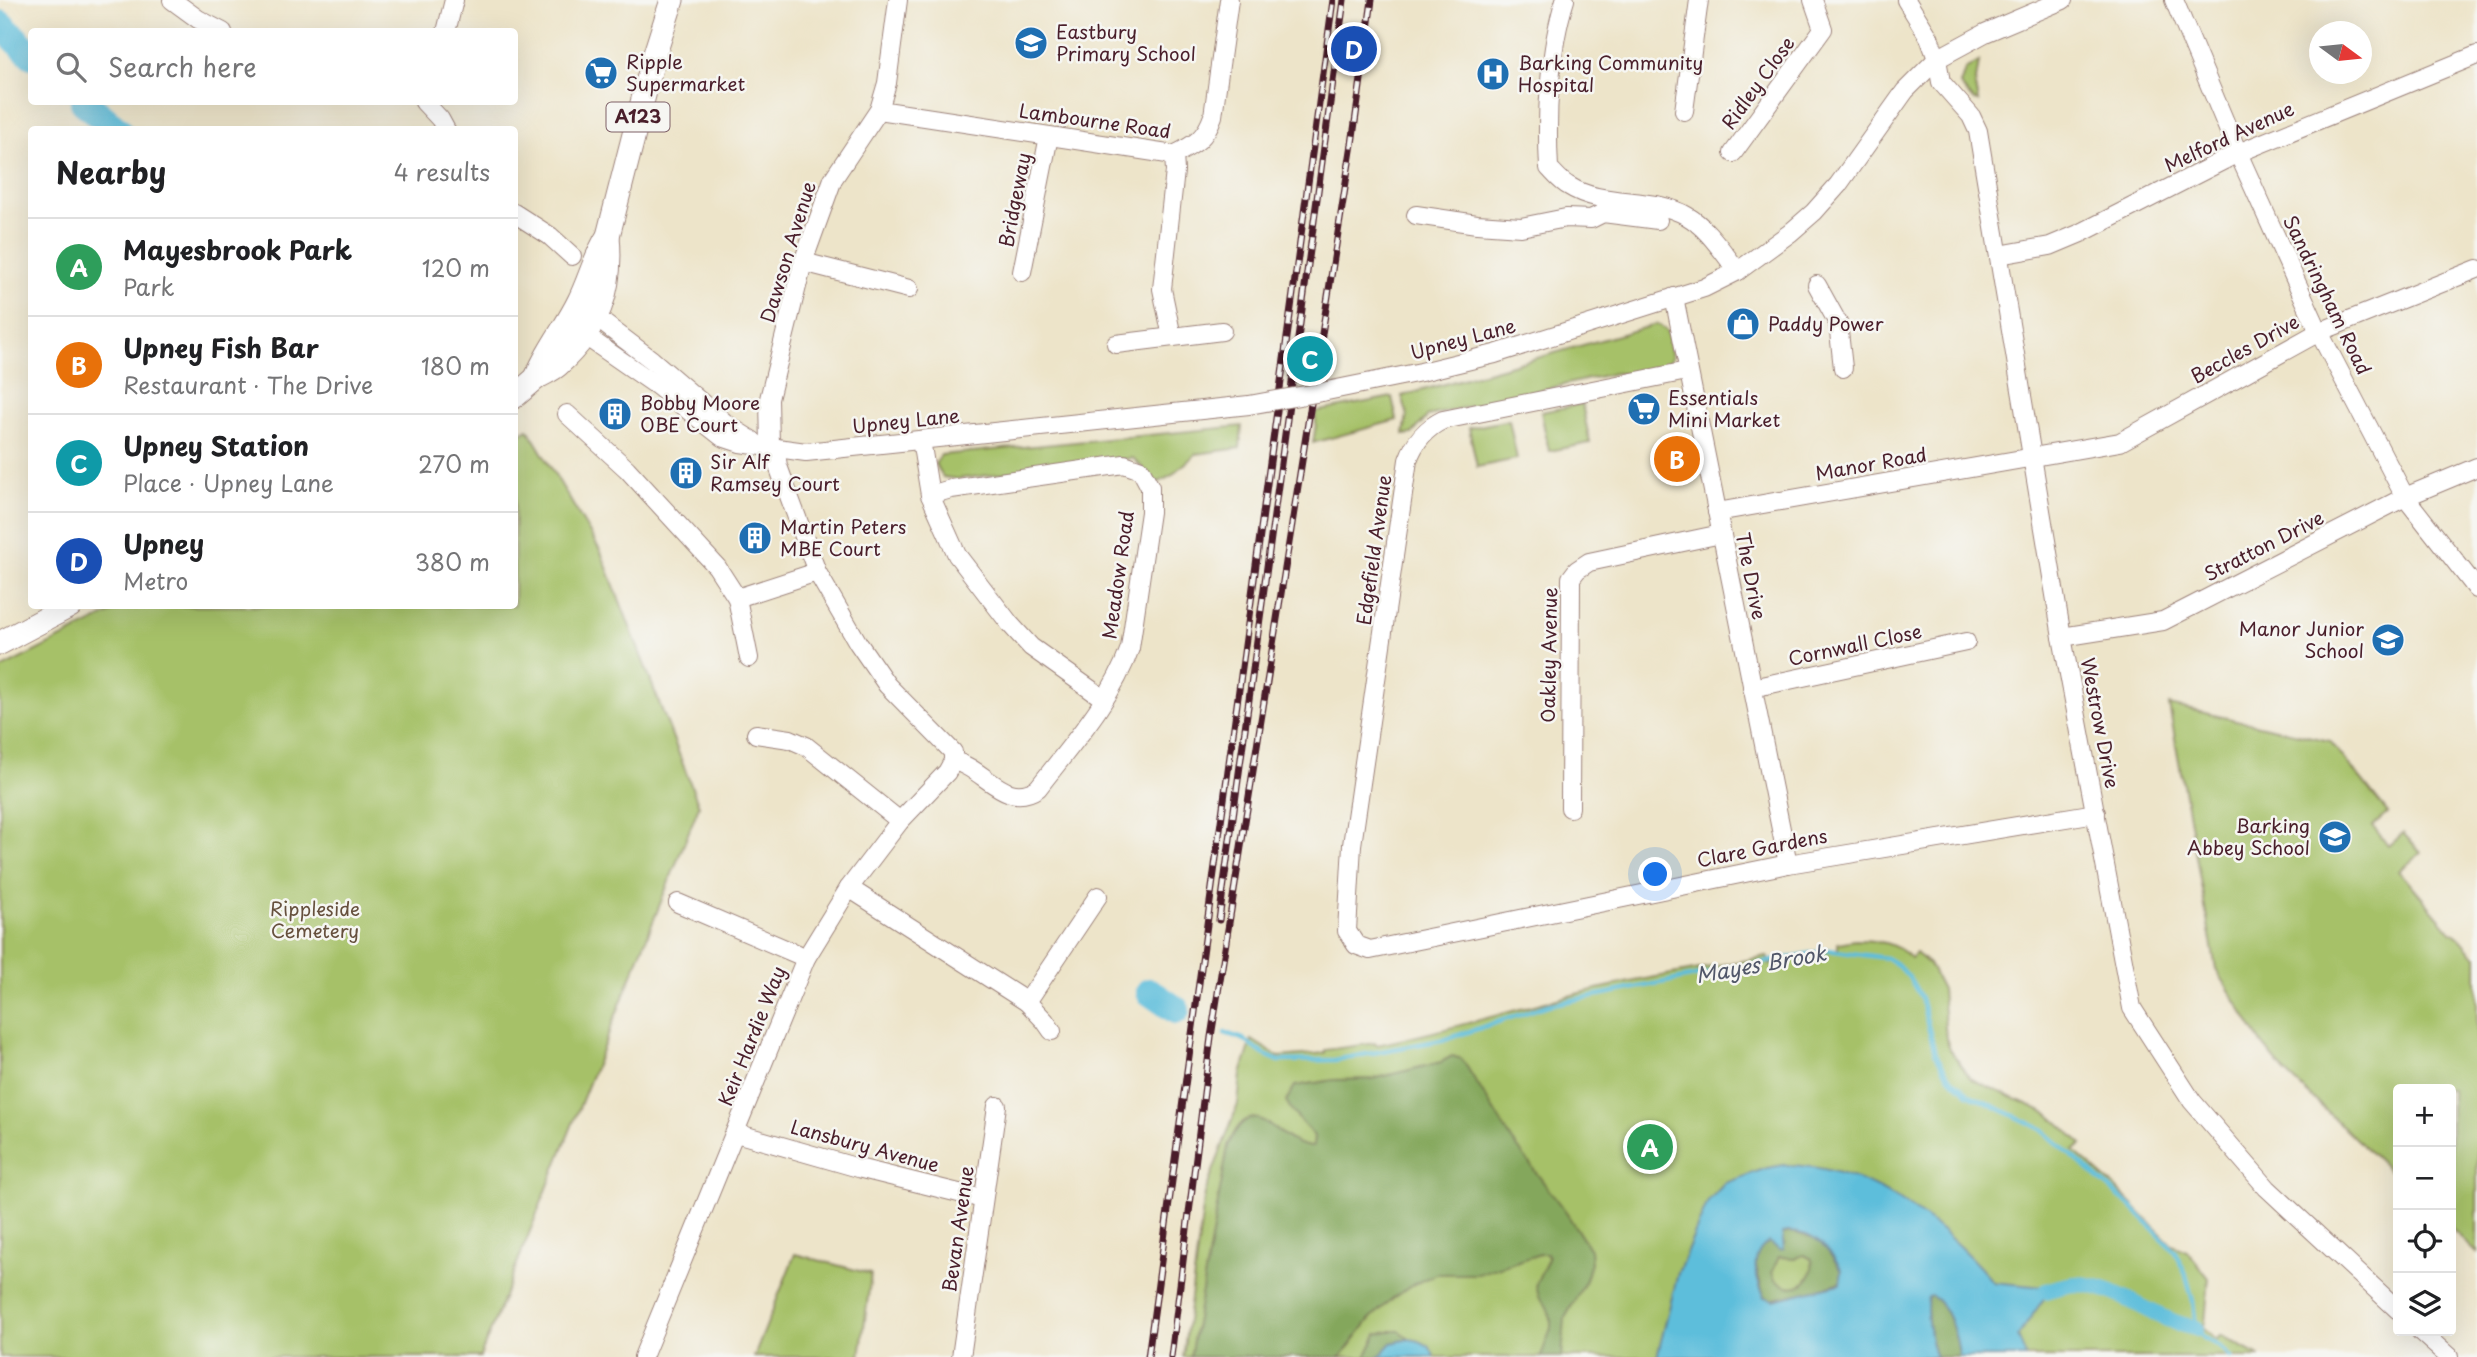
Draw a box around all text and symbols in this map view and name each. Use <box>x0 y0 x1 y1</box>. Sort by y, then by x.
place label: Eastbury Primary School <box>1056 17 1196 67</box>
north arrow <box>2309 21 2372 84</box>
pin: D <box>1331 23 1377 75</box>
school or university icon: Eastbury Primary School <box>1012 24 1050 62</box>
search box <box>28 28 518 105</box>
street label: Ridley Close <box>1714 30 1801 135</box>
text: Search here <box>108 47 257 86</box>
place label: Ripple Supermarket <box>626 47 745 97</box>
icon: search <box>52 48 90 86</box>
place label: Barking Community Hospital <box>1518 48 1703 98</box>
supermarket icon: Ripple Supermarket <box>582 54 620 92</box>
hospital icon: Barking Community Hospital <box>1474 55 1512 93</box>
street label: Melford Avenue <box>2159 94 2298 178</box>
street label: Lambourne Road <box>1017 96 1173 145</box>
road number: A123 <box>606 103 670 132</box>
text: Nearby <box>56 149 166 194</box>
street label: Bridgeway <box>991 150 1037 249</box>
text: 4 results <box>394 154 490 189</box>
street label: Dawson Avenue <box>752 178 822 326</box>
street label: Sandringham Road <box>2277 210 2379 379</box>
text: Mayesbrook Park <box>123 230 352 269</box>
text: A <box>70 250 88 285</box>
text: 120 m <box>422 250 490 285</box>
text: Park <box>123 269 174 304</box>
shop icon: Paddy Power <box>1724 305 1762 343</box>
street label: Beccles Drive <box>2185 307 2304 390</box>
place label: Paddy Power <box>1768 309 1884 337</box>
street label: Upney Lane <box>1407 311 1519 366</box>
text: Upney Fish Bar <box>123 328 319 367</box>
pin: C <box>1287 333 1333 385</box>
text: B <box>71 348 87 383</box>
text: 180 m <box>421 348 490 383</box>
text: Restaurant · The Drive <box>123 367 373 402</box>
place label: Essentials Mini Market <box>1668 383 1780 433</box>
place label: Bobby Moore OBE Court <box>640 388 760 438</box>
supermarket icon: Essentials Mini Market <box>1625 390 1663 428</box>
building icon: Bobby Moore OBE Court <box>596 395 634 433</box>
street label: Upney Lane <box>851 400 961 440</box>
text: Upney Station <box>123 426 309 465</box>
pin: B <box>1654 433 1700 485</box>
street label: Manor Road <box>1813 439 1929 487</box>
text: C <box>70 446 88 481</box>
text: 270 m <box>418 446 490 481</box>
place label: Sir Alf Ramsey Court <box>710 447 840 497</box>
building icon: Sir Alf Ramsey Court <box>667 454 705 492</box>
text: Place · Upney Lane <box>123 465 334 500</box>
street label: Edgefield Avenue <box>1349 473 1397 627</box>
street label: Stratton Drive <box>2199 503 2328 587</box>
street label: Meadow Road <box>1094 509 1140 641</box>
place label: Martin Peters MBE Court <box>780 512 906 562</box>
building icon: Martin Peters MBE Court <box>736 519 774 557</box>
text: Upney <box>123 524 204 563</box>
street label: The Drive <box>1730 530 1774 622</box>
text: D <box>70 544 88 579</box>
text: 380 m <box>415 544 490 579</box>
text: Metro <box>123 563 188 598</box>
street label: Oakley Avenue <box>1533 587 1563 723</box>
place label: Manor Junior School <box>2239 614 2364 664</box>
street label: Cornwall Close <box>1785 616 1924 672</box>
school or university icon: Manor Junior School <box>2369 621 2407 659</box>
street label: Westrow Drive <box>2075 655 2127 791</box>
place label: Barking Abbey School <box>2187 811 2310 861</box>
school or university icon: Barking Abbey School <box>2316 818 2354 856</box>
street label: Clare Gardens <box>1694 821 1829 873</box>
your location <box>1638 857 1672 891</box>
park label: Rippleside Cemetery <box>270 894 360 944</box>
water label: Mayes Brook <box>1693 936 1829 990</box>
street label: Keir Hardie Way <box>710 962 792 1110</box>
map controls <box>2393 1084 2456 1336</box>
button: + <box>2393 1084 2456 1147</box>
street label: Lansbury Avenue <box>788 1112 943 1178</box>
pin: A <box>1627 1121 1673 1173</box>
button: − <box>2393 1147 2456 1210</box>
street label: Bevan Avenue <box>934 1164 980 1294</box>
button: locate <box>2393 1210 2456 1273</box>
button: layers <box>2393 1273 2456 1336</box>

